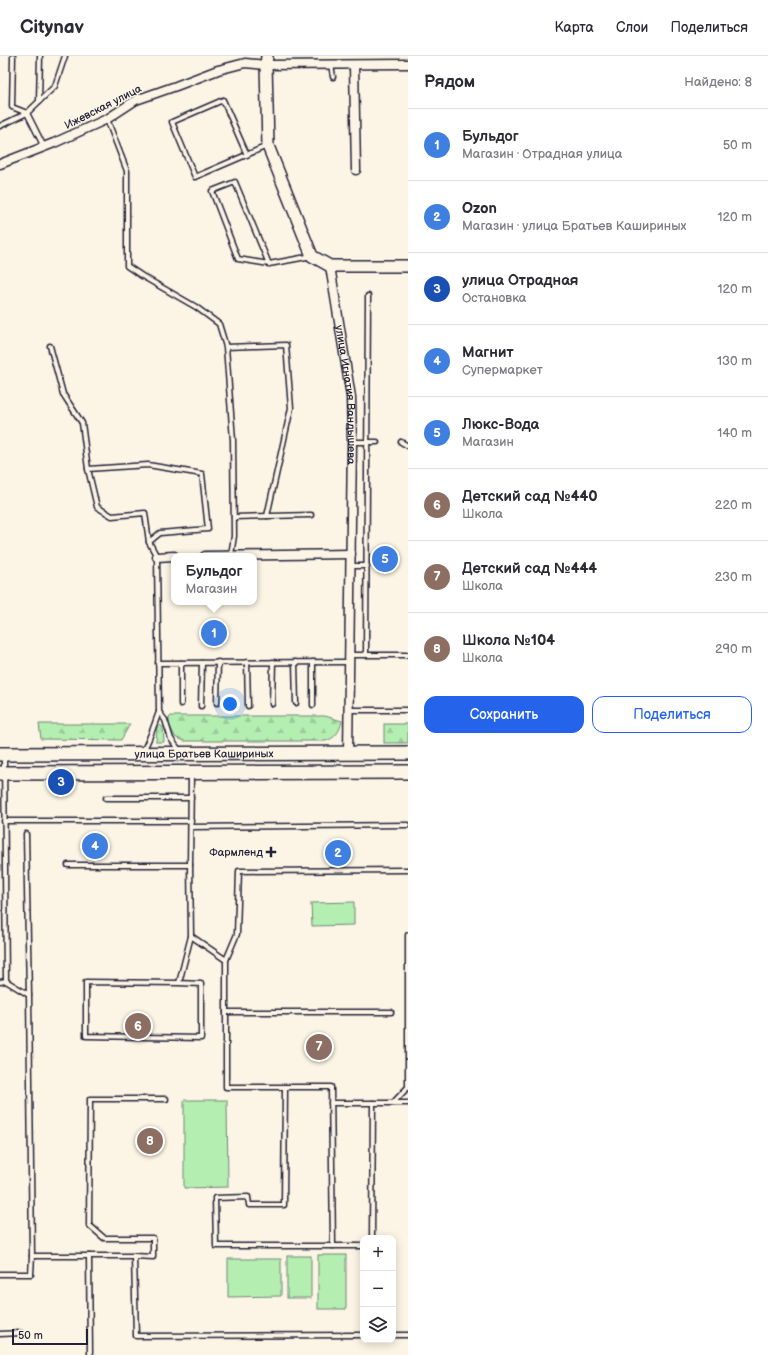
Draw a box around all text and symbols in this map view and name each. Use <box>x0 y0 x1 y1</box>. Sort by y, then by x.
text: Citynav <box>20 16 84 39</box>
text: Карта <box>554 19 594 36</box>
text: Слои <box>616 19 648 36</box>
text: Поделиться <box>670 19 748 36</box>
text: Рядом <box>424 72 475 92</box>
text: Найдено: 8 <box>684 74 752 90</box>
street label: Ижевская улица <box>62 82 144 132</box>
text: Бульдог <box>462 127 519 146</box>
text: 1 <box>434 137 440 153</box>
text: 50 m <box>723 137 752 153</box>
text: Магазин · Отрадная улица <box>462 146 622 162</box>
text: Ozon <box>462 199 497 218</box>
text: 2 <box>433 209 441 225</box>
text: 120 m <box>717 209 752 225</box>
text: Магазин · улица Братьев Кашириных <box>462 218 686 234</box>
text: улица Отрадная <box>462 271 579 290</box>
text: 3 <box>433 281 441 297</box>
text: 120 m <box>717 281 752 297</box>
text: Остановка <box>462 290 527 306</box>
street label: улица Игнатия Вандышева <box>333 324 359 465</box>
text: Магнит <box>462 343 514 362</box>
text: 4 <box>433 353 441 369</box>
text: 130 m <box>717 353 752 369</box>
text: Супермаркет <box>462 362 543 378</box>
text: Люкс-Вода <box>462 415 539 434</box>
text: 5 <box>433 425 441 441</box>
text: 140 m <box>717 425 752 441</box>
text: Магазин <box>462 434 514 450</box>
text: Детский сад №440 <box>462 487 598 506</box>
text: 6 <box>433 497 441 513</box>
text: 220 m <box>715 497 752 513</box>
text: Школа <box>462 506 503 522</box>
pin: 5 <box>372 544 398 574</box>
popup <box>171 553 257 605</box>
text: Детский сад №444 <box>462 559 597 578</box>
text: Бульдог <box>186 562 242 581</box>
text: 7 <box>433 569 441 585</box>
text: 230 m <box>715 569 752 585</box>
text: Школа <box>462 578 503 594</box>
text: Магазин <box>186 581 237 597</box>
pin: 1 <box>201 618 227 648</box>
text: Школа №104 <box>462 631 555 650</box>
text: 8 <box>433 641 441 657</box>
text: 290 m <box>715 641 752 657</box>
text: Школа <box>462 650 503 666</box>
your location <box>220 694 240 714</box>
button: Сохранить <box>424 696 584 733</box>
button: Поделиться <box>592 696 752 733</box>
street label: улица Братьев Кашириных <box>134 747 274 760</box>
pin: 3 <box>48 767 74 797</box>
pin: 4 <box>82 831 108 861</box>
pin: 2 <box>325 838 351 868</box>
place label: Фармленд <box>209 846 263 859</box>
marker: Фармленд <box>266 847 276 857</box>
pin: 6 <box>125 1011 151 1041</box>
pin: 7 <box>306 1032 332 1062</box>
pin: 8 <box>137 1126 163 1156</box>
map controls <box>360 1235 396 1343</box>
button: + <box>360 1235 396 1271</box>
button: − <box>360 1271 396 1307</box>
button: layers <box>360 1307 396 1343</box>
scale bar <box>12 1327 88 1346</box>
text: 50 m <box>18 1329 43 1342</box>

